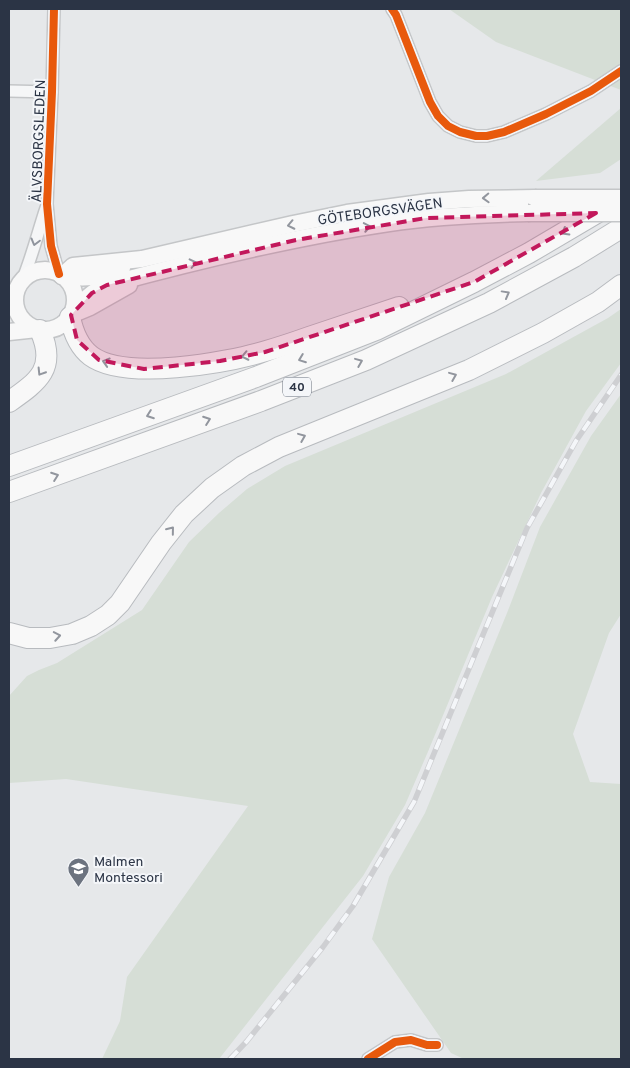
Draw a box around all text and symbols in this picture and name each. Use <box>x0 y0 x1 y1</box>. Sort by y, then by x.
street label: ÄLVSBORGSLEDEN <box>28 79 50 203</box>
one-way arrow <box>482 193 490 203</box>
street label: GÖTEBORGSVÄGEN <box>316 194 444 230</box>
one-way arrow <box>286 219 295 230</box>
one-way arrow <box>363 222 372 232</box>
one-way arrow <box>561 226 570 236</box>
one-way arrow <box>30 238 41 247</box>
one-way arrow <box>189 258 198 269</box>
one-way arrow <box>501 290 510 300</box>
one-way arrow <box>241 350 250 361</box>
one-way arrow <box>298 352 307 363</box>
one-way arrow <box>103 358 111 368</box>
one-way arrow <box>354 358 363 368</box>
one-way arrow <box>38 366 48 375</box>
one-way arrow <box>448 372 457 383</box>
road number: 40 <box>283 378 311 397</box>
one-way arrow <box>146 409 155 419</box>
one-way arrow <box>203 416 211 426</box>
one-way arrow <box>298 433 306 443</box>
one-way arrow <box>50 472 58 482</box>
one-way arrow <box>166 527 174 536</box>
one-way arrow <box>52 632 61 642</box>
place label: Malmen Montessori <box>94 854 163 887</box>
school or university icon: Malmen Montessori <box>66 857 90 888</box>

